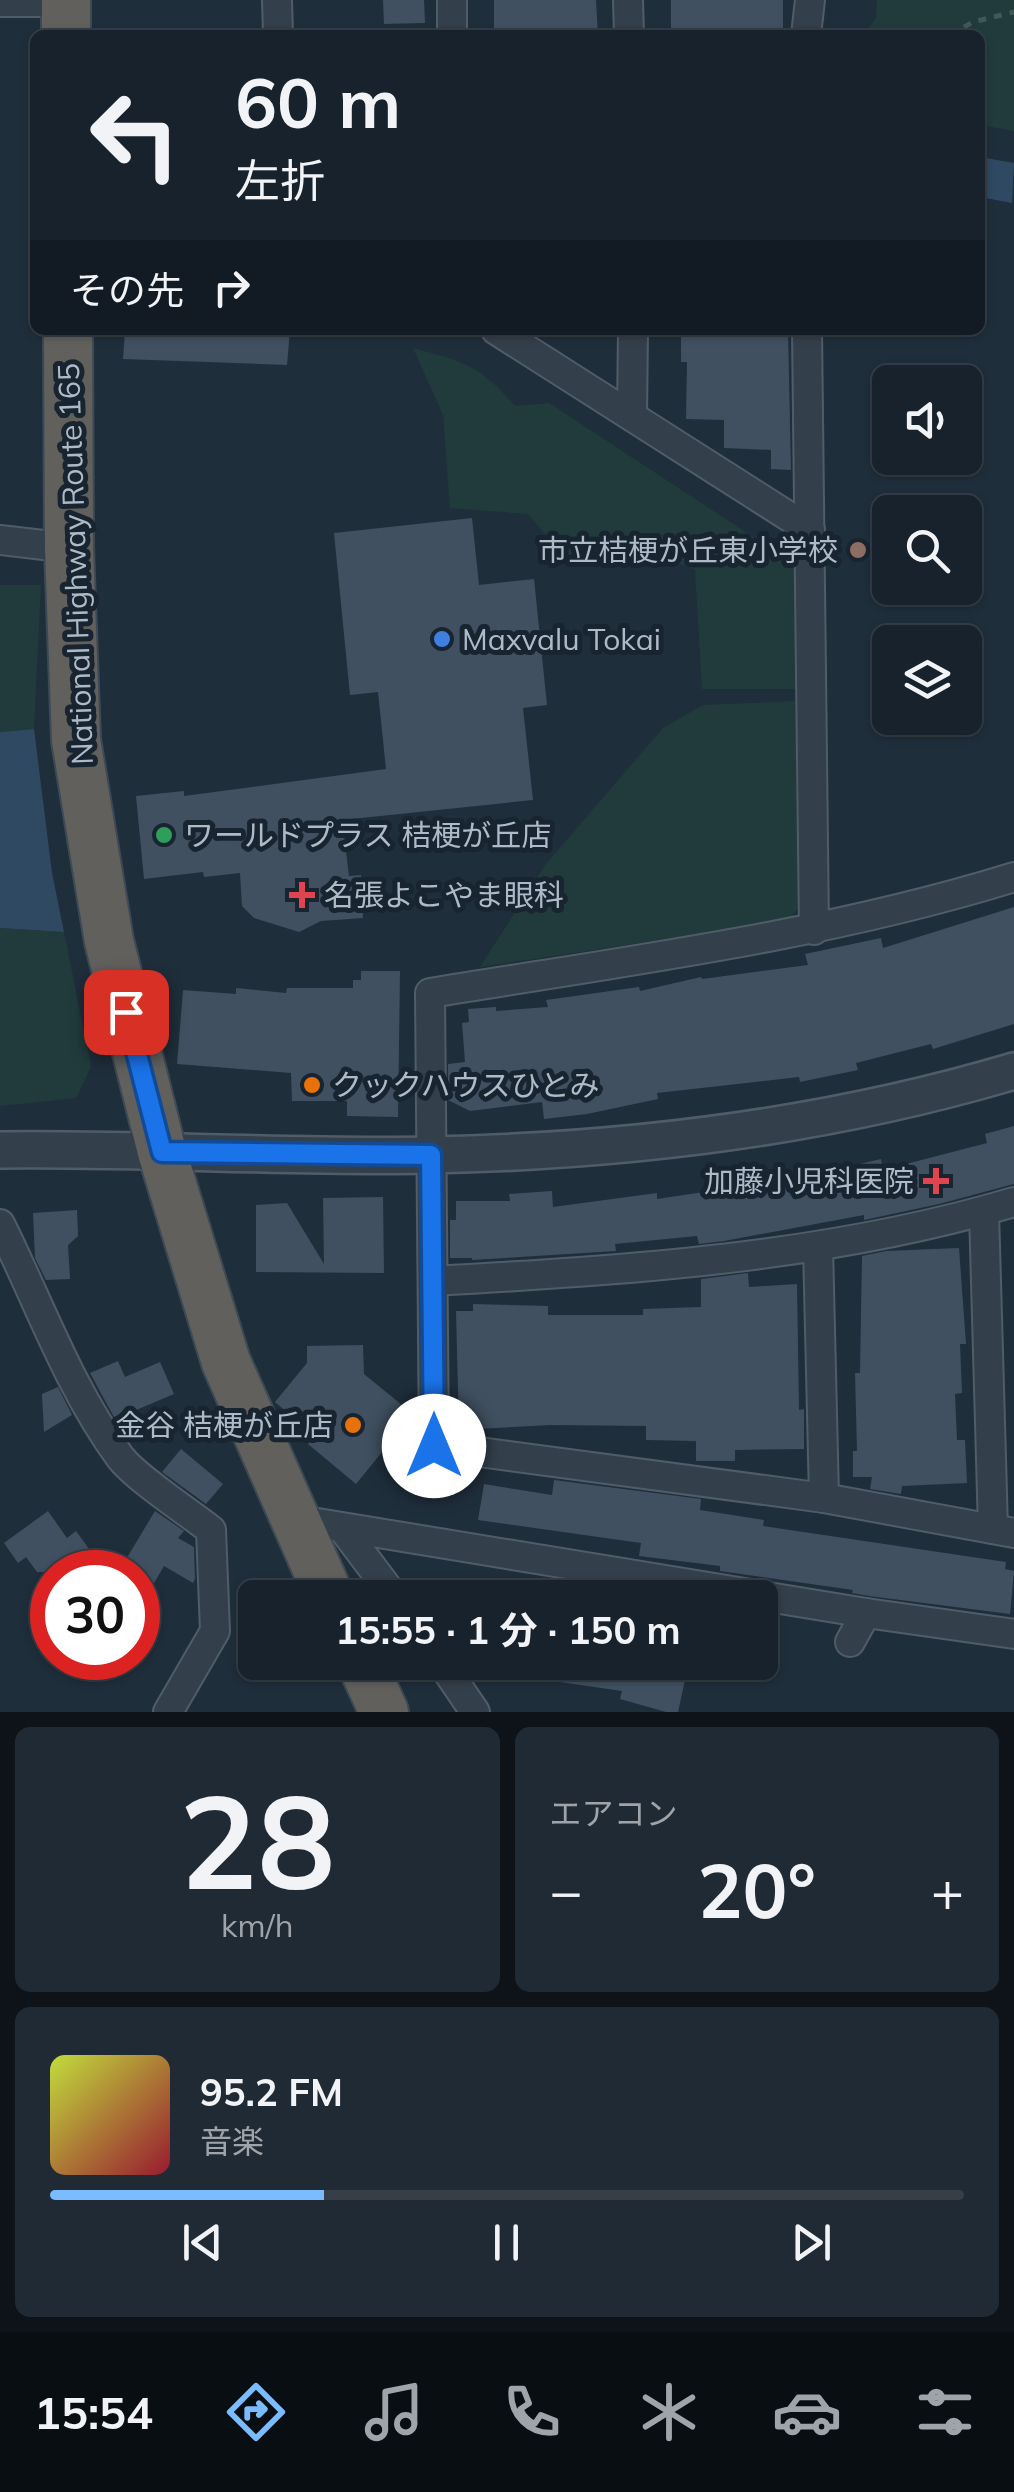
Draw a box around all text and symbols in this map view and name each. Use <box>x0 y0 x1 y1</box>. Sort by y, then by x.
text: 60 m <box>235 58 401 146</box>
icon: left <box>70 70 200 200</box>
text: 左折 <box>235 152 325 208</box>
icon: right <box>204 260 259 315</box>
text: その先 <box>70 266 184 314</box>
street label: National Highway Route 165 <box>49 362 101 766</box>
map controls <box>872 365 982 735</box>
button: sound <box>872 365 982 475</box>
button: search <box>872 495 982 605</box>
place label: 市立桔梗が丘東小学校 <box>538 531 838 569</box>
marker: 市立桔梗が丘東小学校 <box>847 539 869 561</box>
place label: Maxvalu Tokai <box>462 620 661 658</box>
button: layers <box>872 625 982 735</box>
marker: Maxvalu Tokai <box>431 628 453 650</box>
place label: ワールドプラス 桔梗が丘店 <box>184 816 551 854</box>
marker: ワールドプラス 桔梗が丘店 <box>153 824 175 846</box>
place label: 名張よこやま眼科 <box>324 876 564 914</box>
marker: 名張よこやま眼科 <box>289 882 315 908</box>
pin <box>84 970 169 1055</box>
icon: arrive <box>99 985 154 1040</box>
place label: クックハウスひとみ <box>332 1066 600 1104</box>
marker: クックハウスひとみ <box>301 1074 323 1096</box>
place label: 加藤小児科医院 <box>704 1162 914 1200</box>
marker: 加藤小児科医院 <box>923 1168 949 1194</box>
position arrow <box>382 1394 486 1498</box>
place label: 金谷 桔梗が丘店 <box>115 1406 333 1444</box>
marker: 金谷 桔梗が丘店 <box>342 1414 364 1436</box>
speed limit sign: 30 <box>30 1550 160 1680</box>
text: 15:55 · 1 分 · 150 m <box>335 1606 681 1654</box>
text: 28 <box>179 1758 335 1922</box>
text: エアコン <box>550 1793 678 1833</box>
text: 20° <box>698 1843 816 1937</box>
text: − <box>550 1856 583 1925</box>
text: + <box>931 1856 964 1925</box>
text: km/h <box>221 1905 293 1945</box>
text: 95.2 FM <box>200 2068 343 2116</box>
text: 音楽 <box>200 2121 264 2161</box>
icon: previous <box>175 2215 230 2270</box>
icon: pause <box>479 2215 534 2270</box>
icon: next <box>784 2215 839 2270</box>
icon: directions <box>221 2377 291 2447</box>
icon: music <box>359 2377 429 2447</box>
icon: phone <box>497 2377 567 2447</box>
icon: climate <box>634 2377 704 2447</box>
icon: car <box>772 2377 842 2447</box>
icon: filters <box>910 2377 980 2447</box>
text: 15:54 <box>34 2384 153 2440</box>

